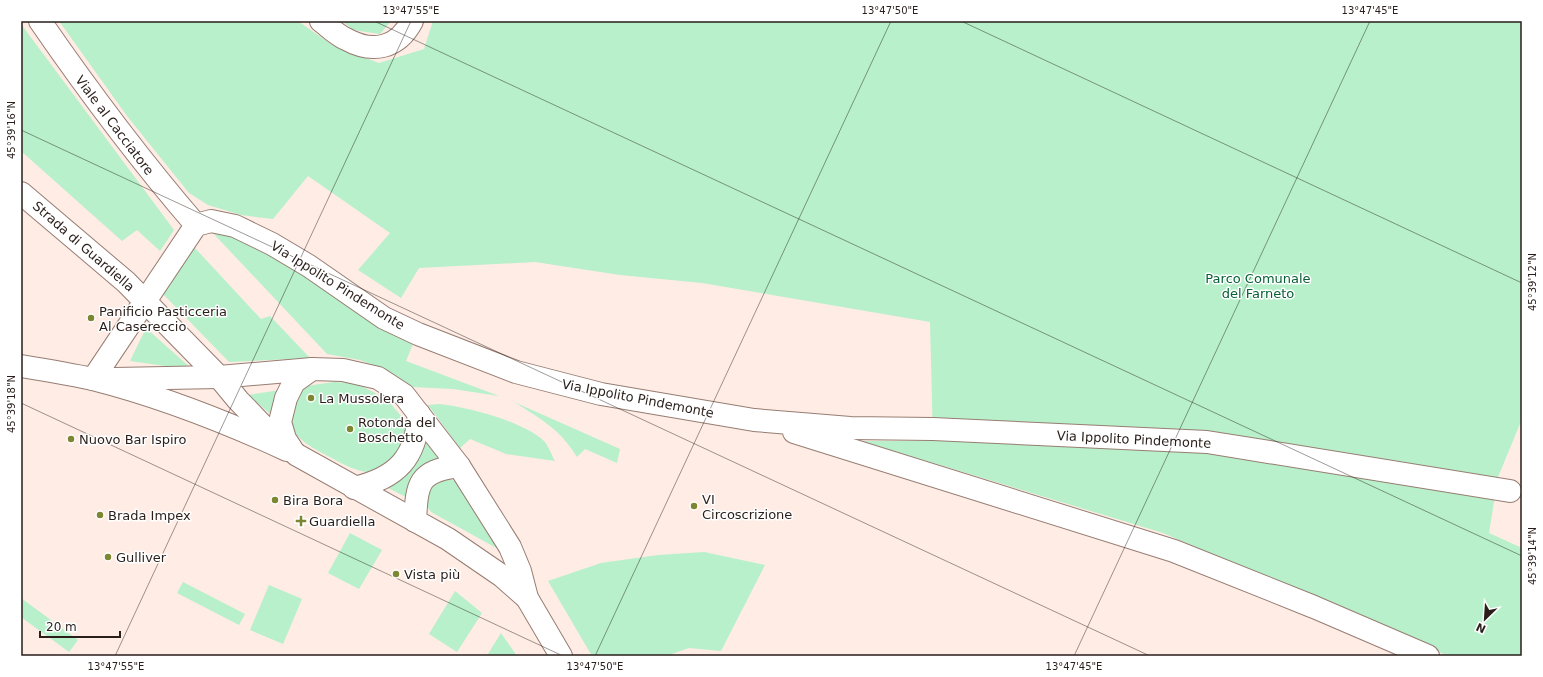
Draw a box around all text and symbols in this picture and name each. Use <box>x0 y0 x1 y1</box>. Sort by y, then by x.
text: 13°47'55"E <box>383 5 439 16</box>
text: 13°47'50"E <box>862 5 918 16</box>
text: 13°47'45"E <box>1342 5 1398 16</box>
street label: Viale al Cacciatore <box>72 73 157 178</box>
text: 45°39'16"N <box>6 101 17 159</box>
street label: Strada di Guardiella <box>30 198 137 295</box>
street label: Via Ippolito Pindemonte <box>268 238 407 333</box>
text: 45°39'12"N <box>1527 253 1538 311</box>
park label: Parco Comunale del Farneto <box>1205 271 1311 301</box>
place label: Panificio Pasticceria Al Casereccio <box>99 304 227 334</box>
marker: Panificio Pasticceria Al Casereccio <box>86 313 96 323</box>
text: 45°39'18"N <box>6 375 17 433</box>
street label: Via Ippolito Pindemonte <box>561 376 715 421</box>
place label: La Mussolera <box>319 391 404 406</box>
marker: La Mussolera <box>306 393 316 403</box>
place label: Rotonda del Boschetto <box>358 415 436 445</box>
marker: Rotonda del Boschetto <box>345 424 355 434</box>
street label: Via Ippolito Pindemonte <box>1056 428 1212 451</box>
place label: Nuovo Bar Ispiro <box>79 432 187 447</box>
marker: Nuovo Bar Ispiro <box>66 434 76 444</box>
place label: VI Circoscrizione <box>702 492 792 522</box>
place label: Bira Bora <box>283 493 343 508</box>
marker: Bira Bora <box>270 495 280 505</box>
marker: VI Circoscrizione <box>689 501 699 511</box>
place label: Brada Impex <box>108 508 191 523</box>
marker: Brada Impex <box>95 510 105 520</box>
place label: Guardiella <box>309 514 375 529</box>
marker: Guardiella <box>296 516 306 526</box>
text: 45°39'14"N <box>1527 527 1538 585</box>
place label: Gulliver <box>116 550 167 565</box>
marker: Gulliver <box>103 552 113 562</box>
place label: Vista più <box>404 567 460 582</box>
marker: Vista più <box>391 569 401 579</box>
north arrow <box>1465 599 1505 639</box>
scale bar <box>40 613 120 639</box>
text: 20 m <box>46 620 77 634</box>
text: N <box>1474 620 1488 635</box>
text: 13°47'55"E <box>88 661 144 672</box>
text: 13°47'50"E <box>567 661 623 672</box>
text: 13°47'45"E <box>1046 661 1102 672</box>

